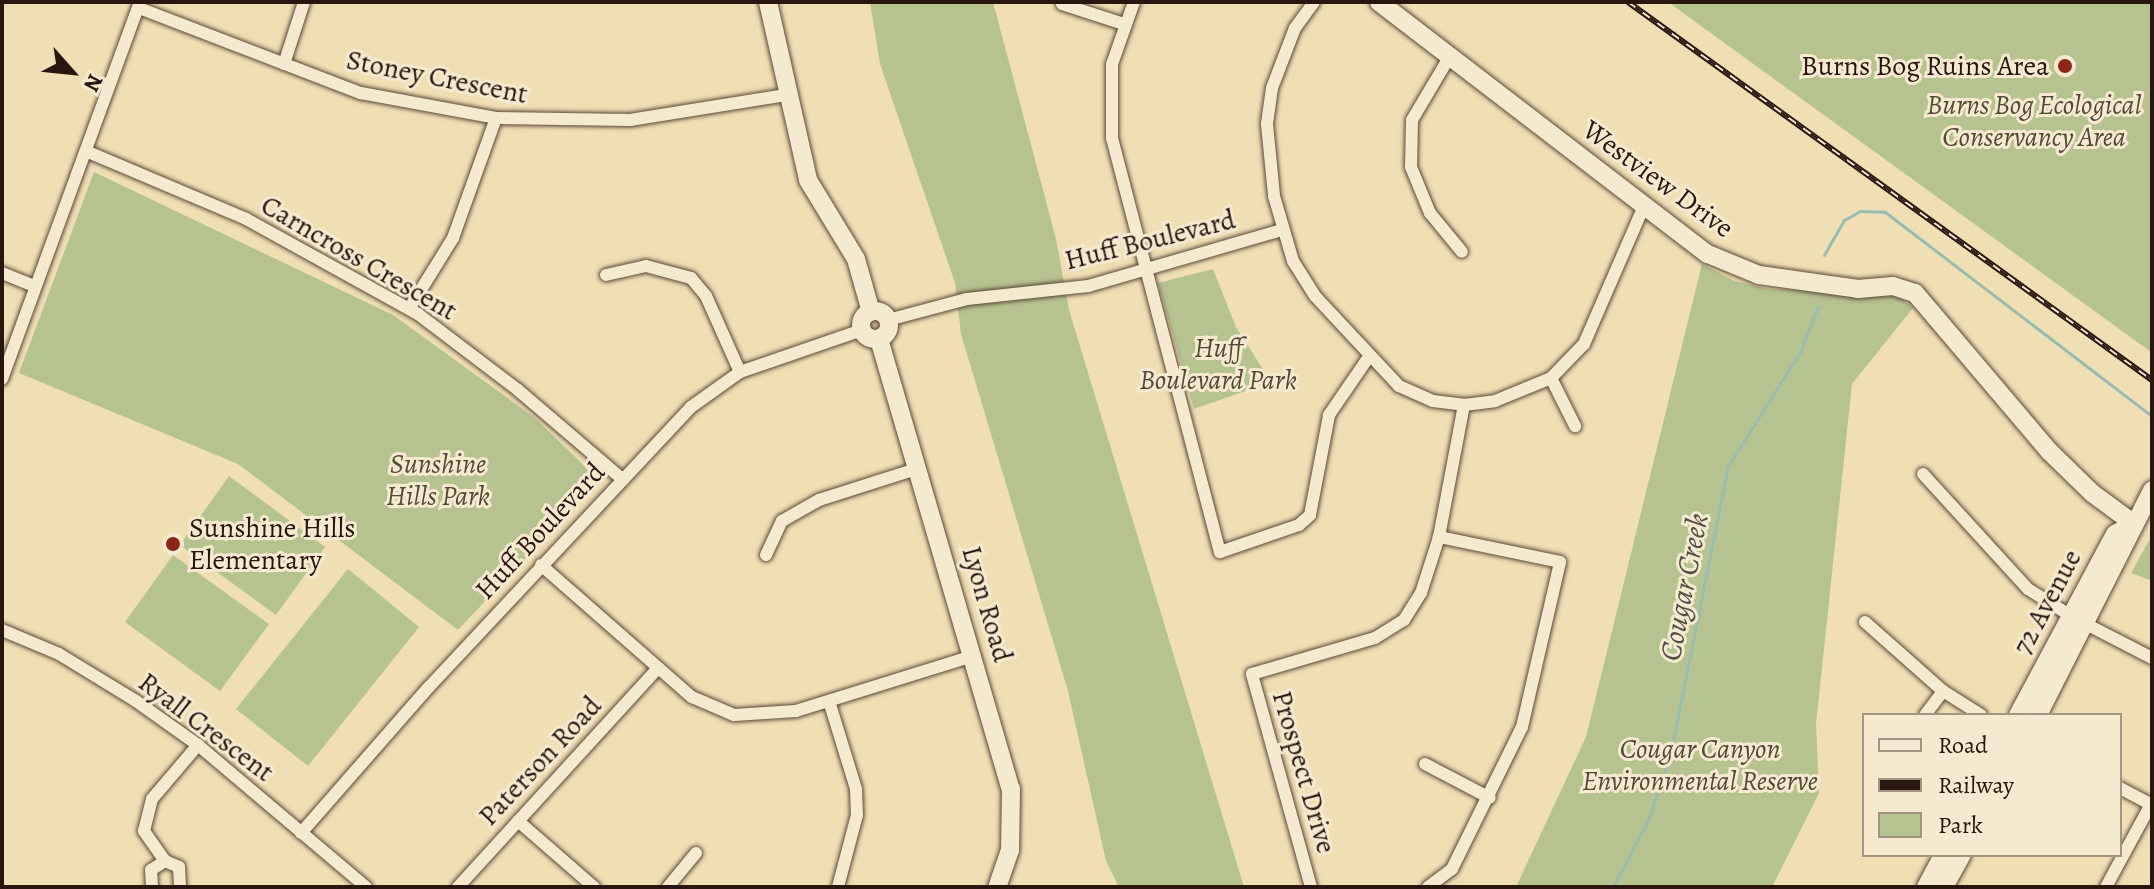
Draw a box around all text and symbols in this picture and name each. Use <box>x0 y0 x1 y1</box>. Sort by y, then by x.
north arrow <box>32 32 112 112</box>
street label: Stoney Crescent <box>344 43 530 111</box>
place label: Burns Bog Ruins Area <box>1801 49 2049 83</box>
marker: Burns Bog Ruins Area <box>2056 57 2074 75</box>
text: N <box>76 69 110 97</box>
park label: Burns Bog Ecological Conservancy Area <box>1927 88 2141 154</box>
street label: Westview Drive <box>1576 113 1740 245</box>
street label: Carncross Crescent <box>255 188 463 328</box>
street label: Huff Boulevard <box>1061 203 1239 277</box>
park label: Huff Boulevard Park <box>1139 331 1297 397</box>
park label: Sunshine Hills Park <box>386 447 490 513</box>
street label: Huff Boulevard <box>468 456 612 606</box>
water label: Cougar Creek <box>1652 510 1716 664</box>
place label: Sunshine Hills Elementary <box>189 511 356 577</box>
marker: Sunshine Hills Elementary <box>164 535 182 553</box>
street label: Lyon Road <box>954 542 1020 666</box>
street label: 72 Avenue <box>2005 544 2089 660</box>
street label: Ryall Crescent <box>132 665 280 789</box>
street label: Prospect Drive <box>1265 687 1343 857</box>
street label: Paterson Road <box>472 689 608 833</box>
legend <box>1862 713 2122 857</box>
text: Road <box>1938 729 1988 761</box>
park label: Cougar Canyon Environmental Reserve <box>1582 732 1818 798</box>
text: Railway <box>1938 769 2014 801</box>
text: Park <box>1938 809 1983 841</box>

